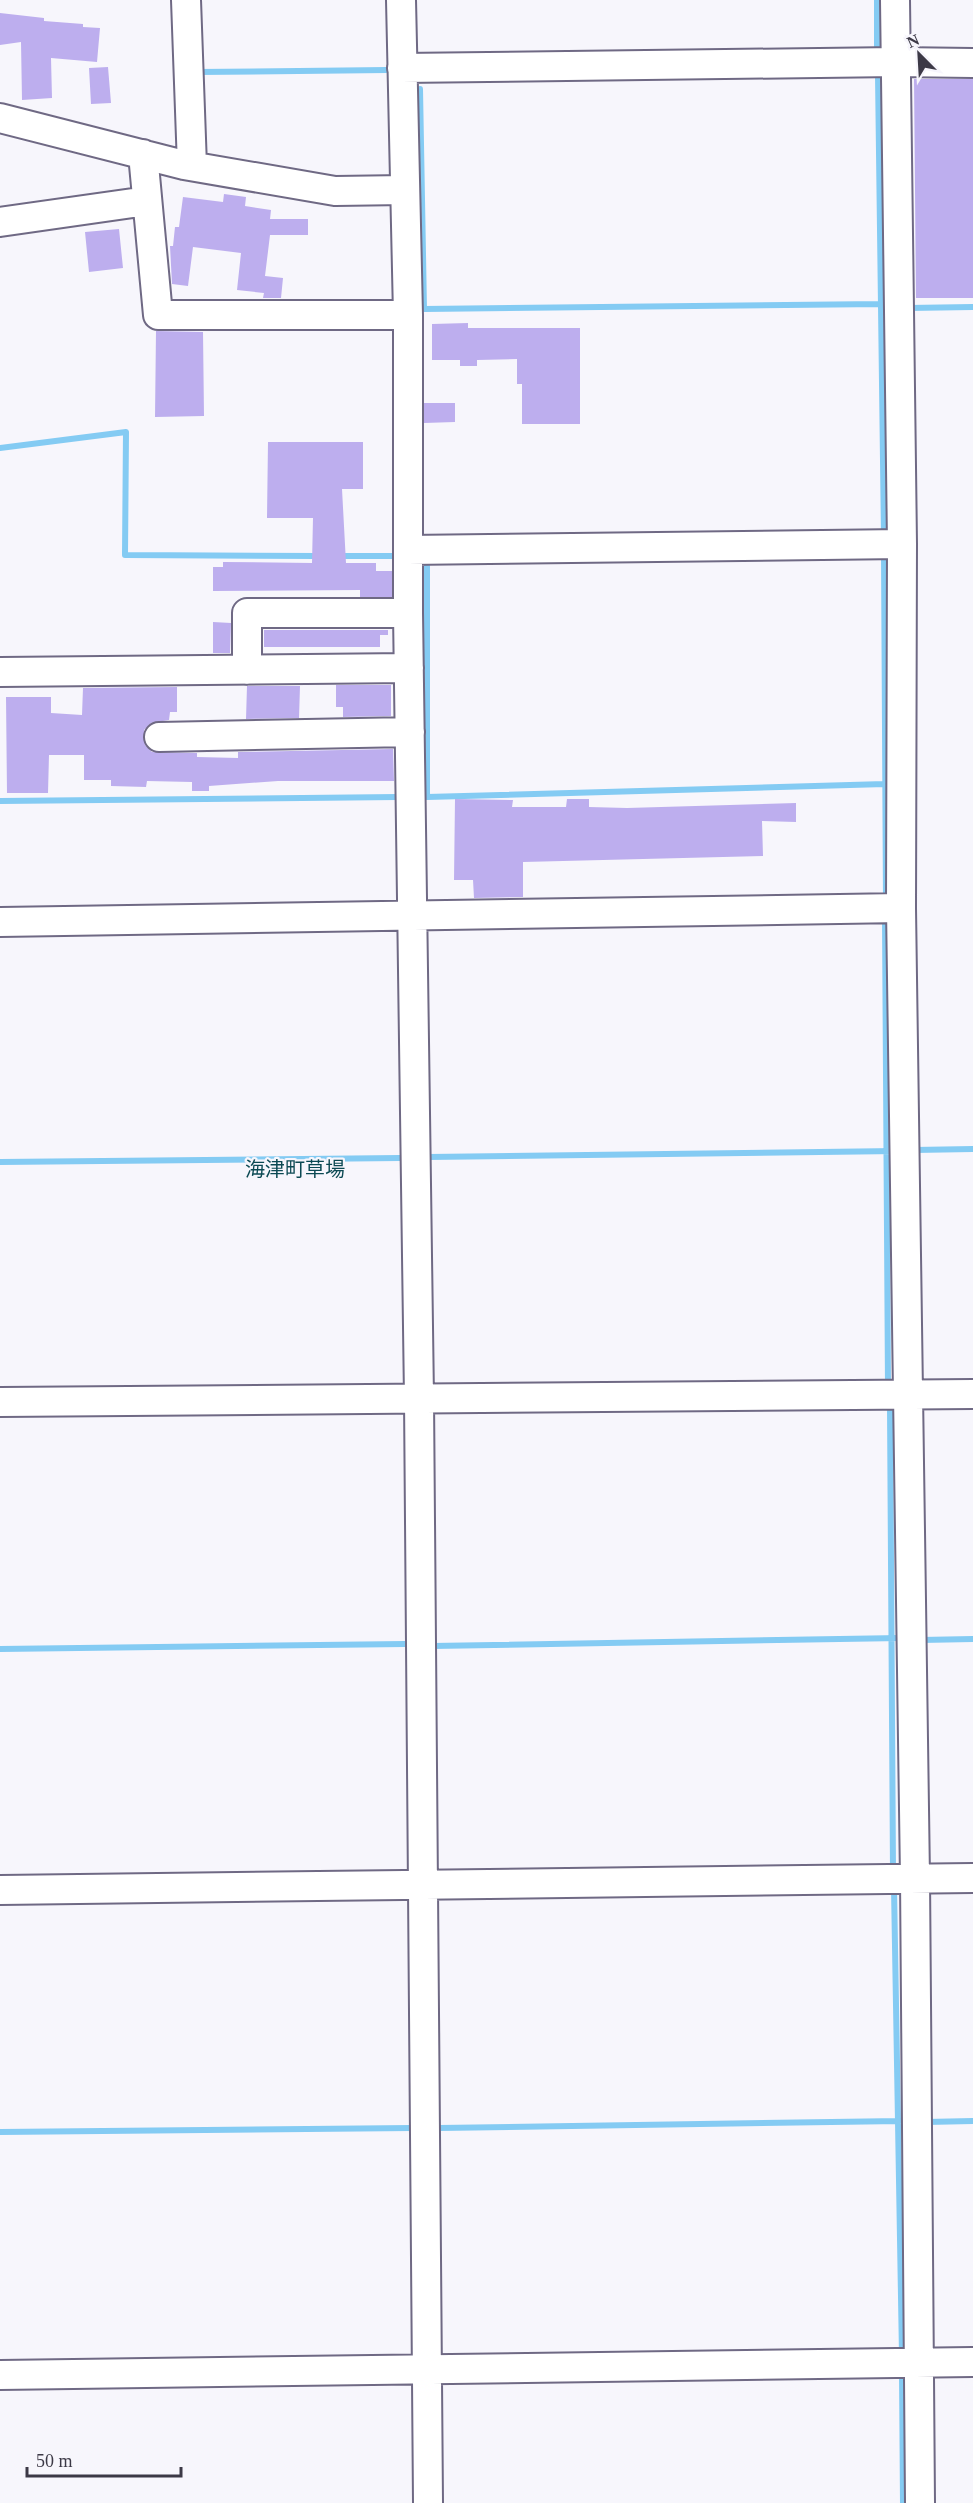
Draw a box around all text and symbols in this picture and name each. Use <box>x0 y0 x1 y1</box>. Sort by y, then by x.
north arrow <box>889 24 949 84</box>
text: N <box>904 30 922 51</box>
district label: 海津町草場 <box>245 1158 345 1180</box>
scale bar <box>27 2440 182 2478</box>
text: 50 m <box>36 2451 73 2471</box>

